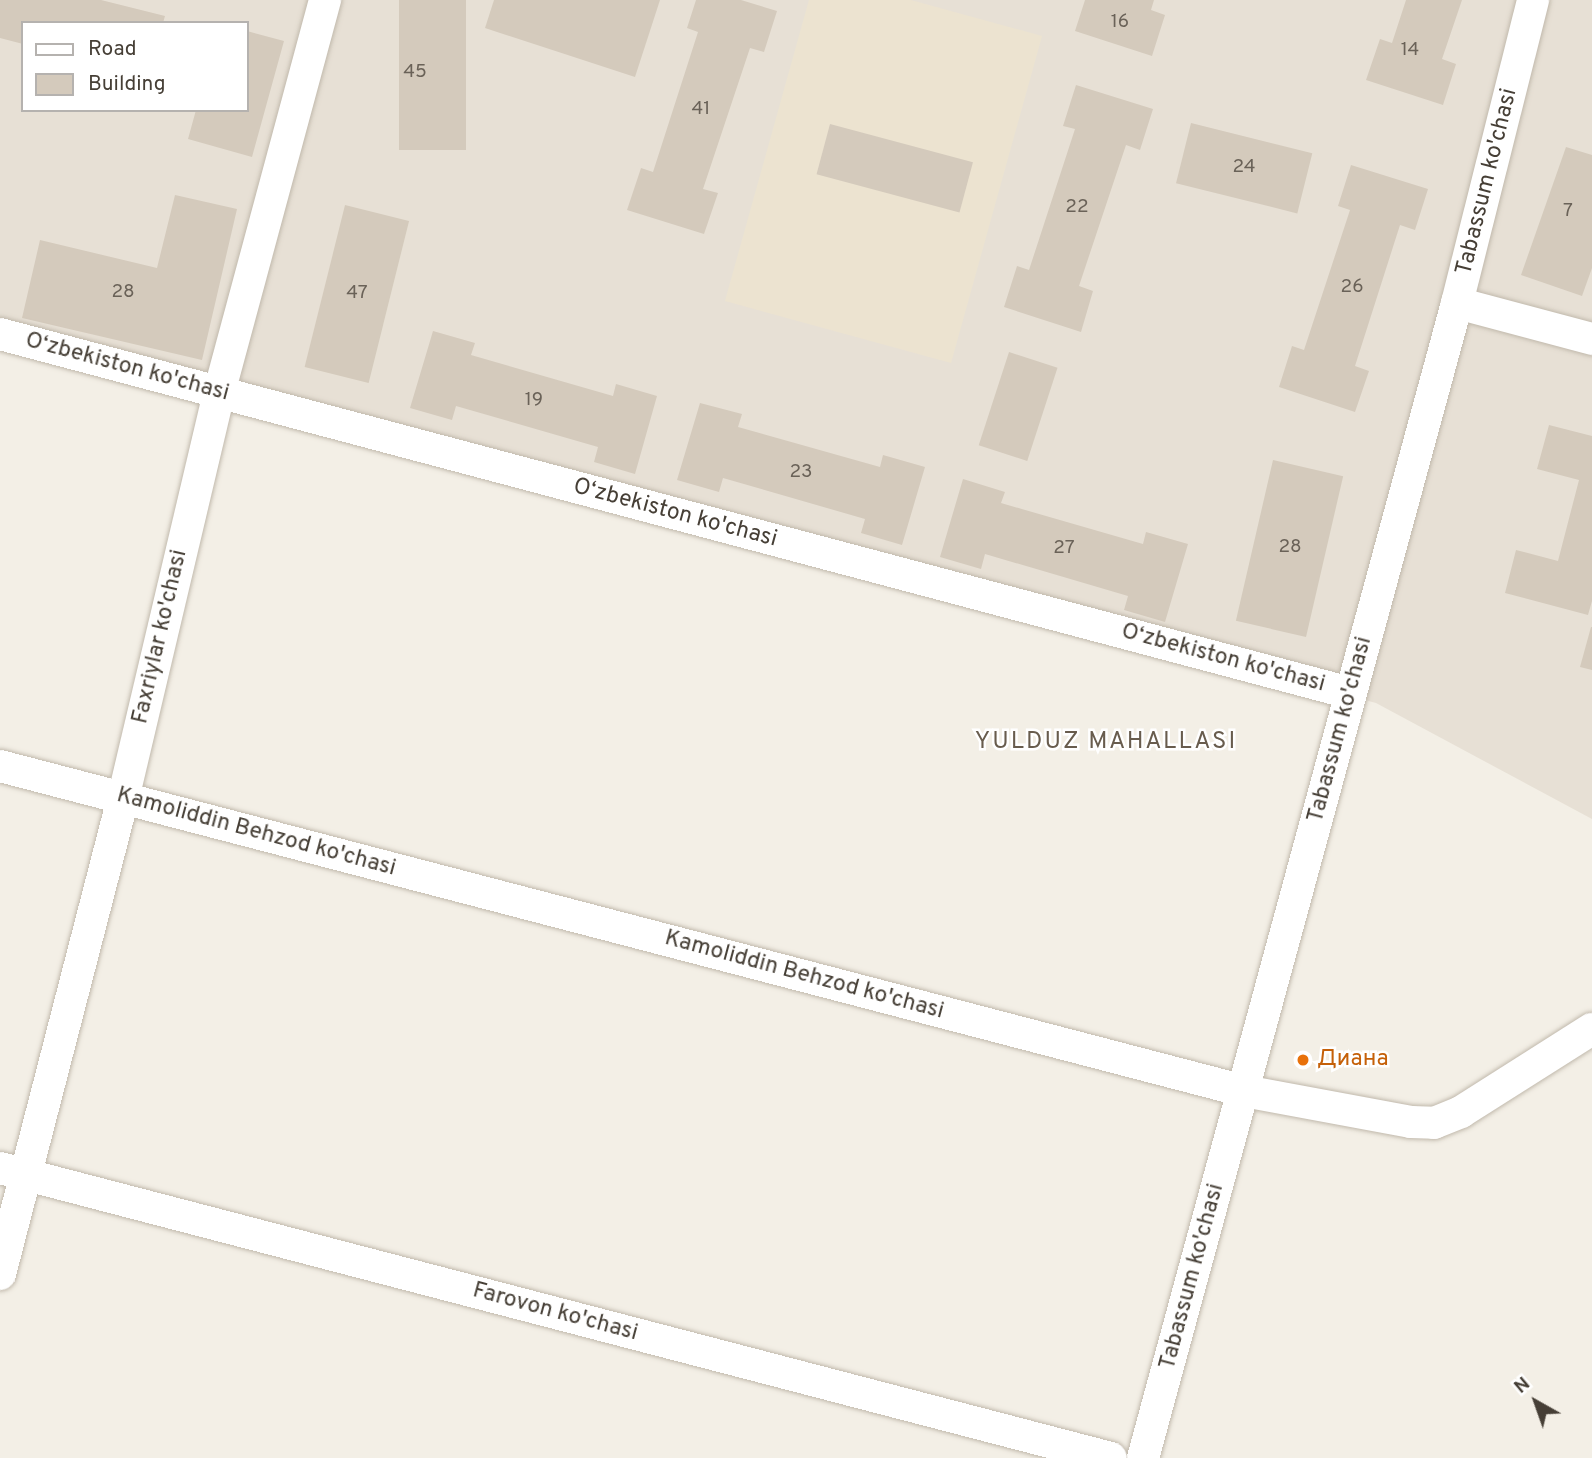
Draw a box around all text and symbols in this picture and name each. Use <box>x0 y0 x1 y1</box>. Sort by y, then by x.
house number: 16 <box>1111 12 1129 34</box>
legend <box>21 21 248 112</box>
text: Road <box>88 36 137 63</box>
house number: 14 <box>1401 40 1419 62</box>
house number: 45 <box>403 62 427 84</box>
text: Building <box>88 71 166 98</box>
street label: Tabassum ko'chasi <box>1451 86 1525 278</box>
house number: 41 <box>692 99 710 121</box>
house number: 24 <box>1232 157 1256 179</box>
house number: 22 <box>1065 197 1089 219</box>
house number: 7 <box>1563 201 1573 223</box>
house number: 26 <box>1341 277 1363 299</box>
house number: 28 <box>111 282 135 304</box>
house number: 47 <box>346 283 368 305</box>
street label: O‘zbekiston ko'chasi <box>22 327 232 409</box>
house number: 19 <box>525 390 543 412</box>
house number: 23 <box>789 462 813 484</box>
street label: O‘zbekiston ko'chasi <box>570 473 780 555</box>
house number: 28 <box>1278 537 1302 559</box>
house number: 27 <box>1053 538 1075 560</box>
street label: Faxriylar ko'chasi <box>128 547 194 727</box>
street label: O‘zbekiston ko'chasi <box>1118 618 1328 700</box>
street label: Tabassum ko'chasi <box>1303 634 1379 826</box>
district label: YULDUZ MAHALLASI <box>977 729 1235 757</box>
street label: Kamoliddin Behzod ko'chasi <box>113 782 399 884</box>
street label: Kamoliddin Behzod ko'chasi <box>661 925 947 1027</box>
place label: Диана <box>1317 1046 1388 1074</box>
marker: Диана <box>1295 1052 1311 1068</box>
street label: Tabassum ko'chasi <box>1155 1181 1231 1373</box>
street label: Farovon ko'chasi <box>469 1278 641 1348</box>
north arrow <box>1501 1367 1571 1437</box>
text: N <box>1510 1372 1535 1399</box>

